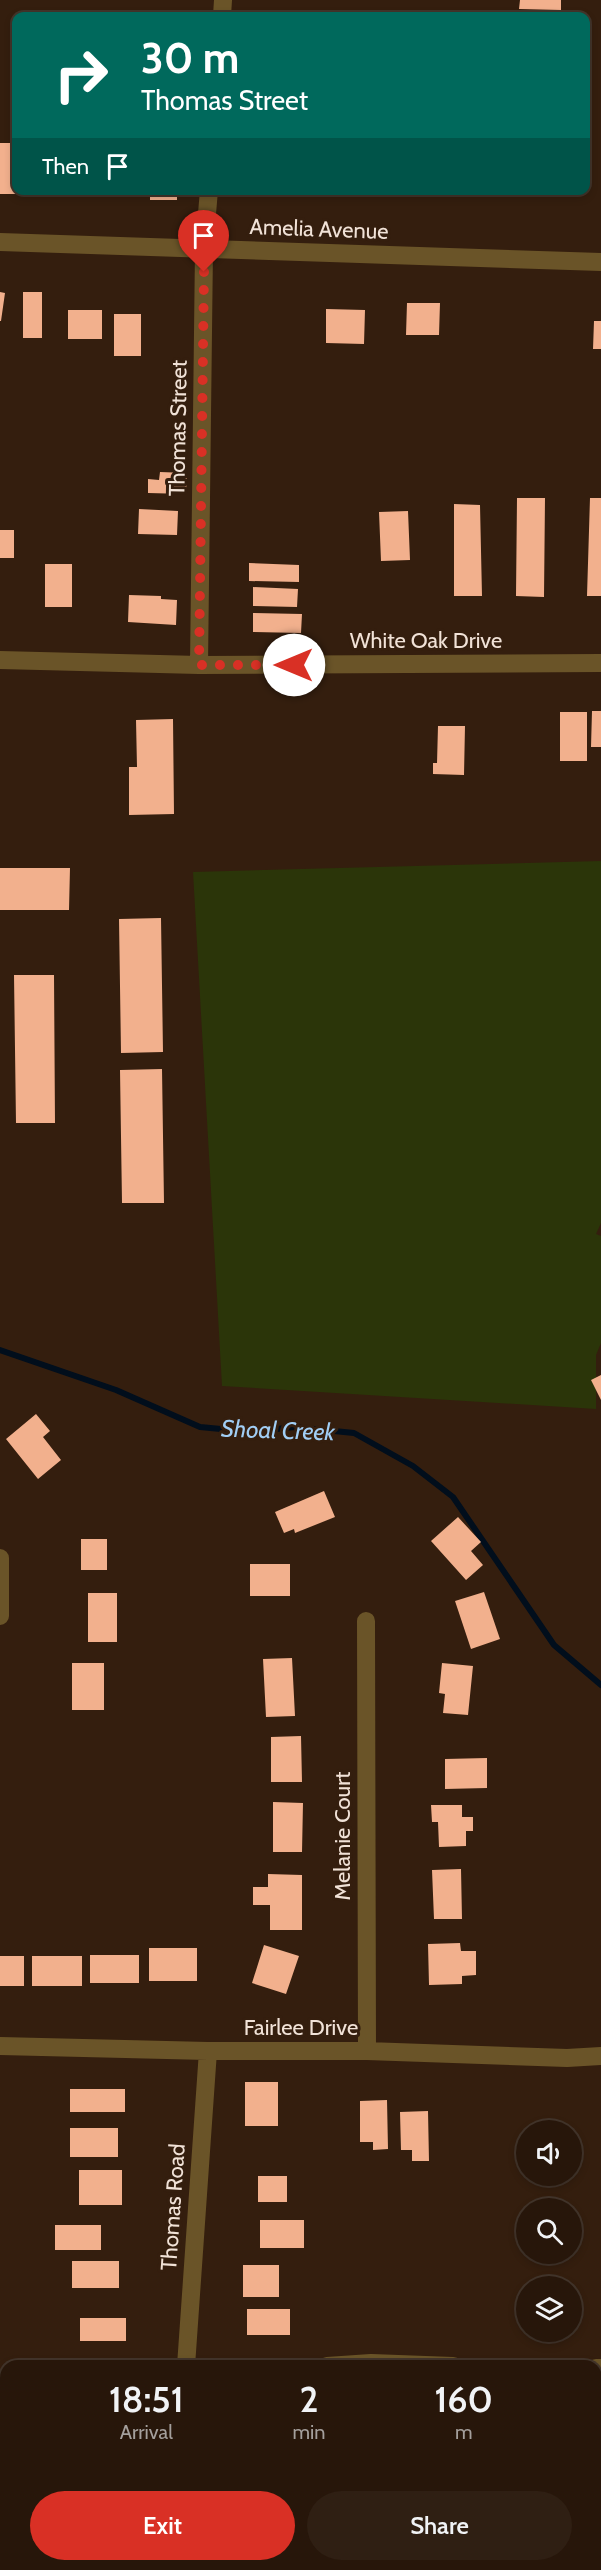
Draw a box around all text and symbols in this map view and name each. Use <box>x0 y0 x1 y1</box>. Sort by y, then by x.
text: 30 m <box>141 32 239 84</box>
icon: right <box>42 36 120 114</box>
text: Thomas Street <box>141 84 308 117</box>
icon: arrive <box>101 150 134 183</box>
text: Then <box>42 153 89 180</box>
pin <box>178 210 229 272</box>
street label: Amelia Avenue <box>249 213 389 245</box>
icon: arrive <box>187 219 220 252</box>
street label: Thomas Street <box>163 359 193 496</box>
street label: White Oak Drive <box>350 627 502 654</box>
position arrow <box>262 633 326 697</box>
water label: Shoal Creek <box>221 1414 336 1447</box>
street label: Melanie Court <box>329 1771 356 1901</box>
street label: Fairlee Drive <box>244 2014 358 2041</box>
map controls <box>516 2120 582 2342</box>
button: sound <box>516 2120 582 2186</box>
street label: Thomas Road <box>155 2143 191 2271</box>
button: search <box>516 2198 582 2264</box>
button: layers <box>516 2276 582 2342</box>
text: 18:51 <box>109 2377 183 2421</box>
text: 2 <box>300 2377 319 2421</box>
text: 160 <box>435 2377 493 2421</box>
text: Arrival <box>120 2420 173 2444</box>
text: min <box>293 2420 326 2444</box>
text: m <box>455 2420 473 2444</box>
button: Exit <box>30 2491 295 2560</box>
button: Share <box>307 2491 572 2560</box>

